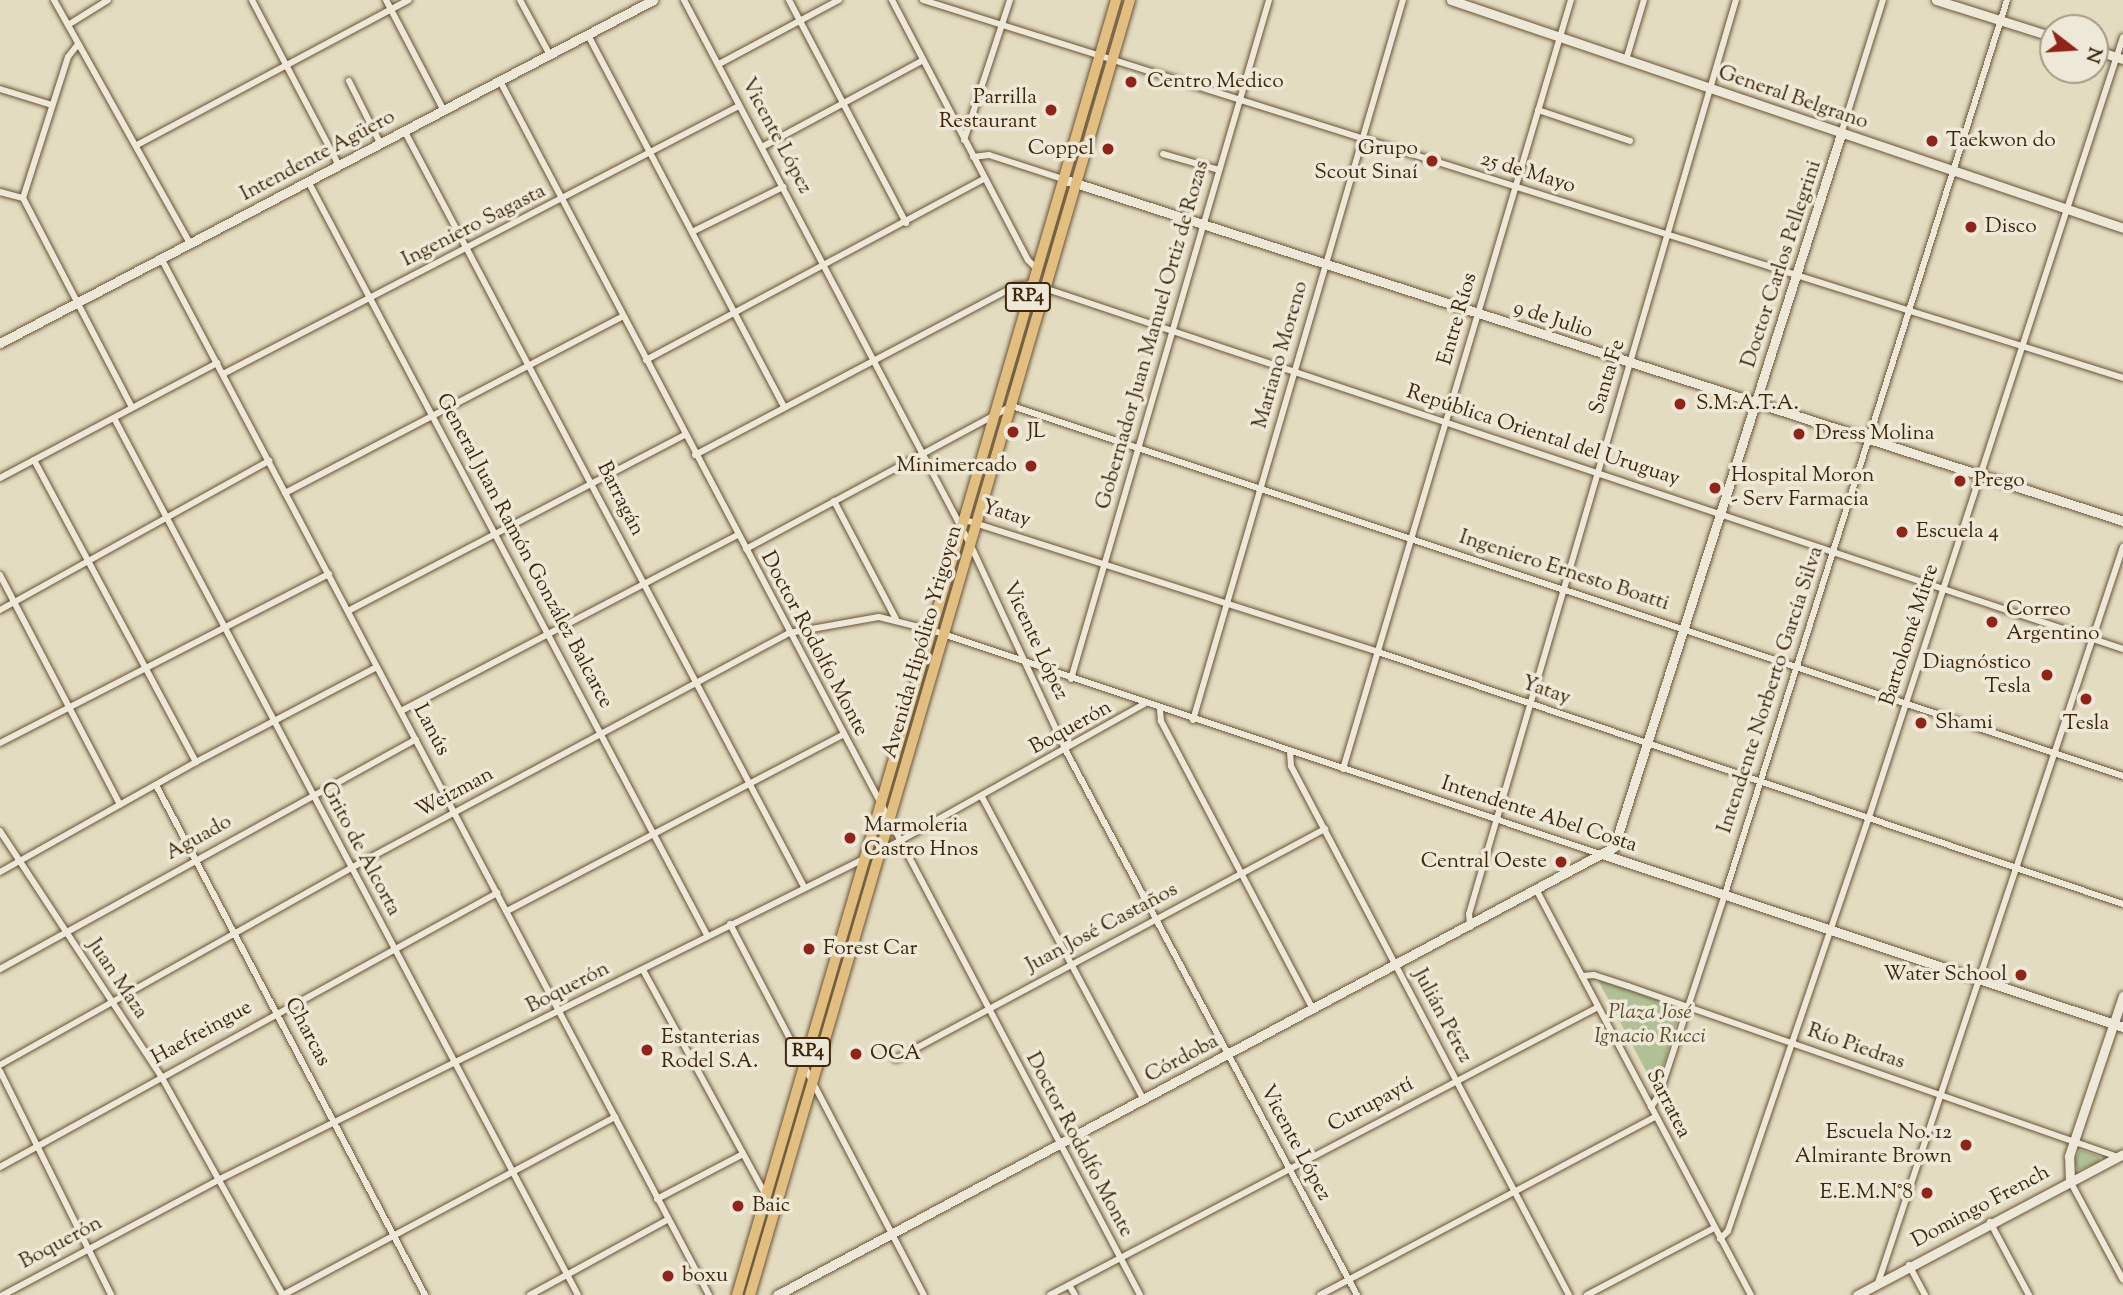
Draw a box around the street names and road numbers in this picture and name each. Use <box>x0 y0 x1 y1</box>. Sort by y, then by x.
street label: General Belgrano <box>1715 61 1871 135</box>
street label: Vicente López <box>735 74 817 198</box>
street label: Intendente Agüero <box>236 105 400 207</box>
street label: 25 de Mayo <box>1478 147 1578 199</box>
street label: Doctor Carlos Pellegrini <box>1737 157 1827 371</box>
street label: Gobernador Juan Manuel Ortiz de Rozas <box>1091 158 1215 512</box>
street label: Ingeniero Sagasta <box>398 179 550 273</box>
street label: Entre Ríos <box>1433 270 1483 368</box>
street label: Mariano Moreno <box>1248 278 1314 432</box>
road number: RP4 <box>1004 282 1052 312</box>
street label: 9 de Julio <box>1510 295 1596 345</box>
street label: Santa Fe <box>1585 337 1631 417</box>
street label: República Oriental del Uruguay <box>1403 380 1683 492</box>
street label: General Juan Ramón González Balcarce <box>430 389 618 713</box>
street label: Barragán <box>591 458 649 540</box>
street label: Yatay <box>978 495 1034 533</box>
street label: Avenida Hipólito Yrigoyen <box>878 523 968 761</box>
street label: Ingeniero Ernesto Boatti <box>1456 525 1672 617</box>
street label: Intendente Norberto García Silva <box>1713 543 1829 837</box>
street label: Doctor Rodolfo Monte <box>755 547 873 741</box>
street label: Bartolomé Mitre <box>1875 561 1945 709</box>
street label: Vicente López <box>997 578 1073 704</box>
street label: Yatay <box>1518 671 1574 711</box>
street label: Boquerón <box>1026 695 1116 761</box>
street label: Lanús <box>407 700 455 760</box>
street label: Weizman <box>412 762 498 824</box>
street label: Intendente Abel Costa <box>1438 771 1640 859</box>
street label: Grito de Alcorta <box>314 778 406 920</box>
street label: Aguado <box>162 810 236 866</box>
street label: Juan José Castaños <box>1022 877 1182 979</box>
street label: Juan Maza <box>81 934 153 1024</box>
street label: Boquerón <box>522 956 614 1020</box>
street label: Julián Pérez <box>1407 965 1477 1067</box>
street label: Charcas <box>279 993 335 1071</box>
street label: Haefreingue <box>147 995 257 1071</box>
street label: Río Piedras <box>1804 1019 1908 1075</box>
street label: Córdoba <box>1141 1029 1223 1089</box>
road number: RP4 <box>784 1036 832 1068</box>
street label: Doctor Rodolfo Monte <box>1020 1048 1138 1242</box>
street label: Sarratea <box>1640 1065 1696 1143</box>
street label: Curupaytí <box>1324 1072 1418 1138</box>
street label: Vicente López <box>1254 1081 1336 1205</box>
street label: Domingo French <box>1908 1160 2054 1254</box>
street label: Boquerón <box>15 1211 107 1275</box>

